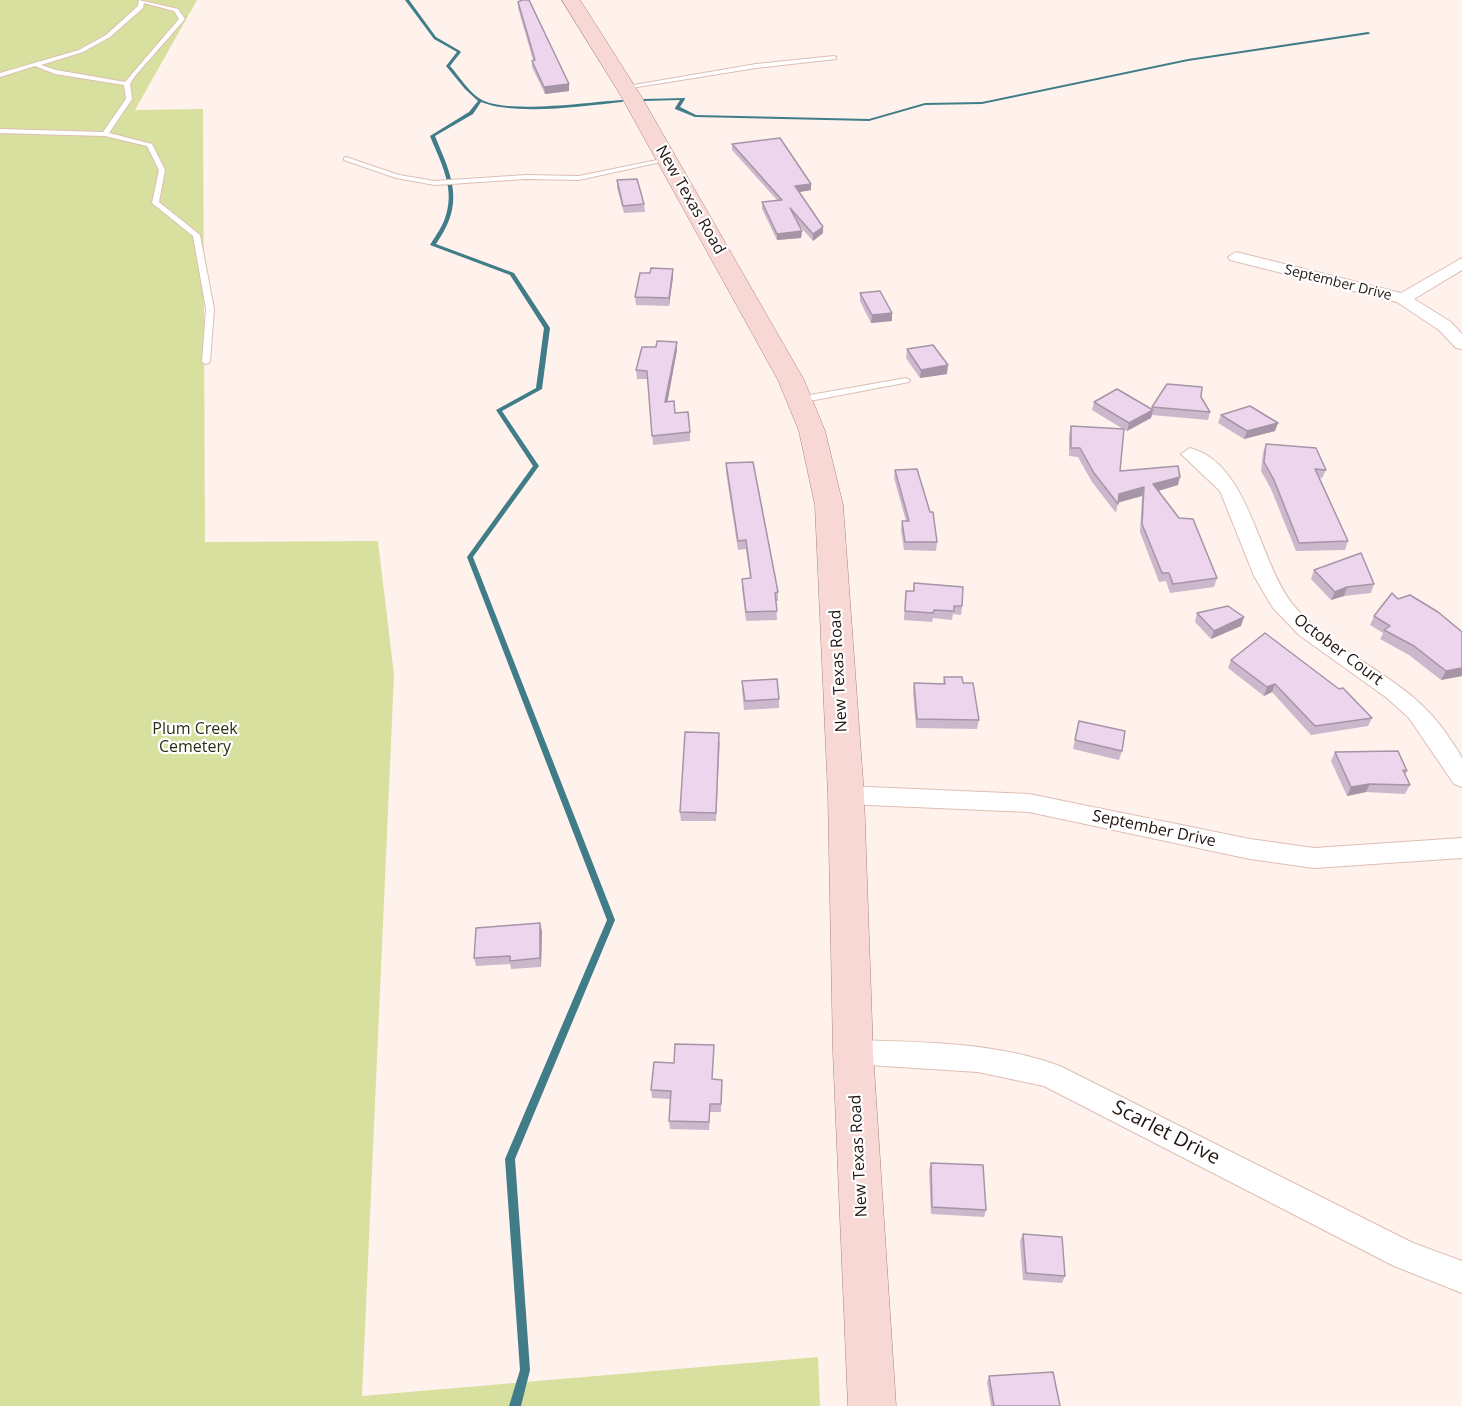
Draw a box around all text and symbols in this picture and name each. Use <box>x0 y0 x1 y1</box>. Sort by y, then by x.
street label: New Texas Road <box>651 142 729 258</box>
street label: September Drive <box>1283 262 1393 304</box>
street label: New Texas Road <box>826 609 852 733</box>
street label: October Court <box>1290 610 1386 690</box>
park label: Plum Creek Cemetery <box>152 719 238 757</box>
street label: September Drive <box>1091 807 1217 851</box>
street label: New Texas Road <box>846 1094 872 1218</box>
street label: Scarlet Drive <box>1108 1096 1224 1170</box>

